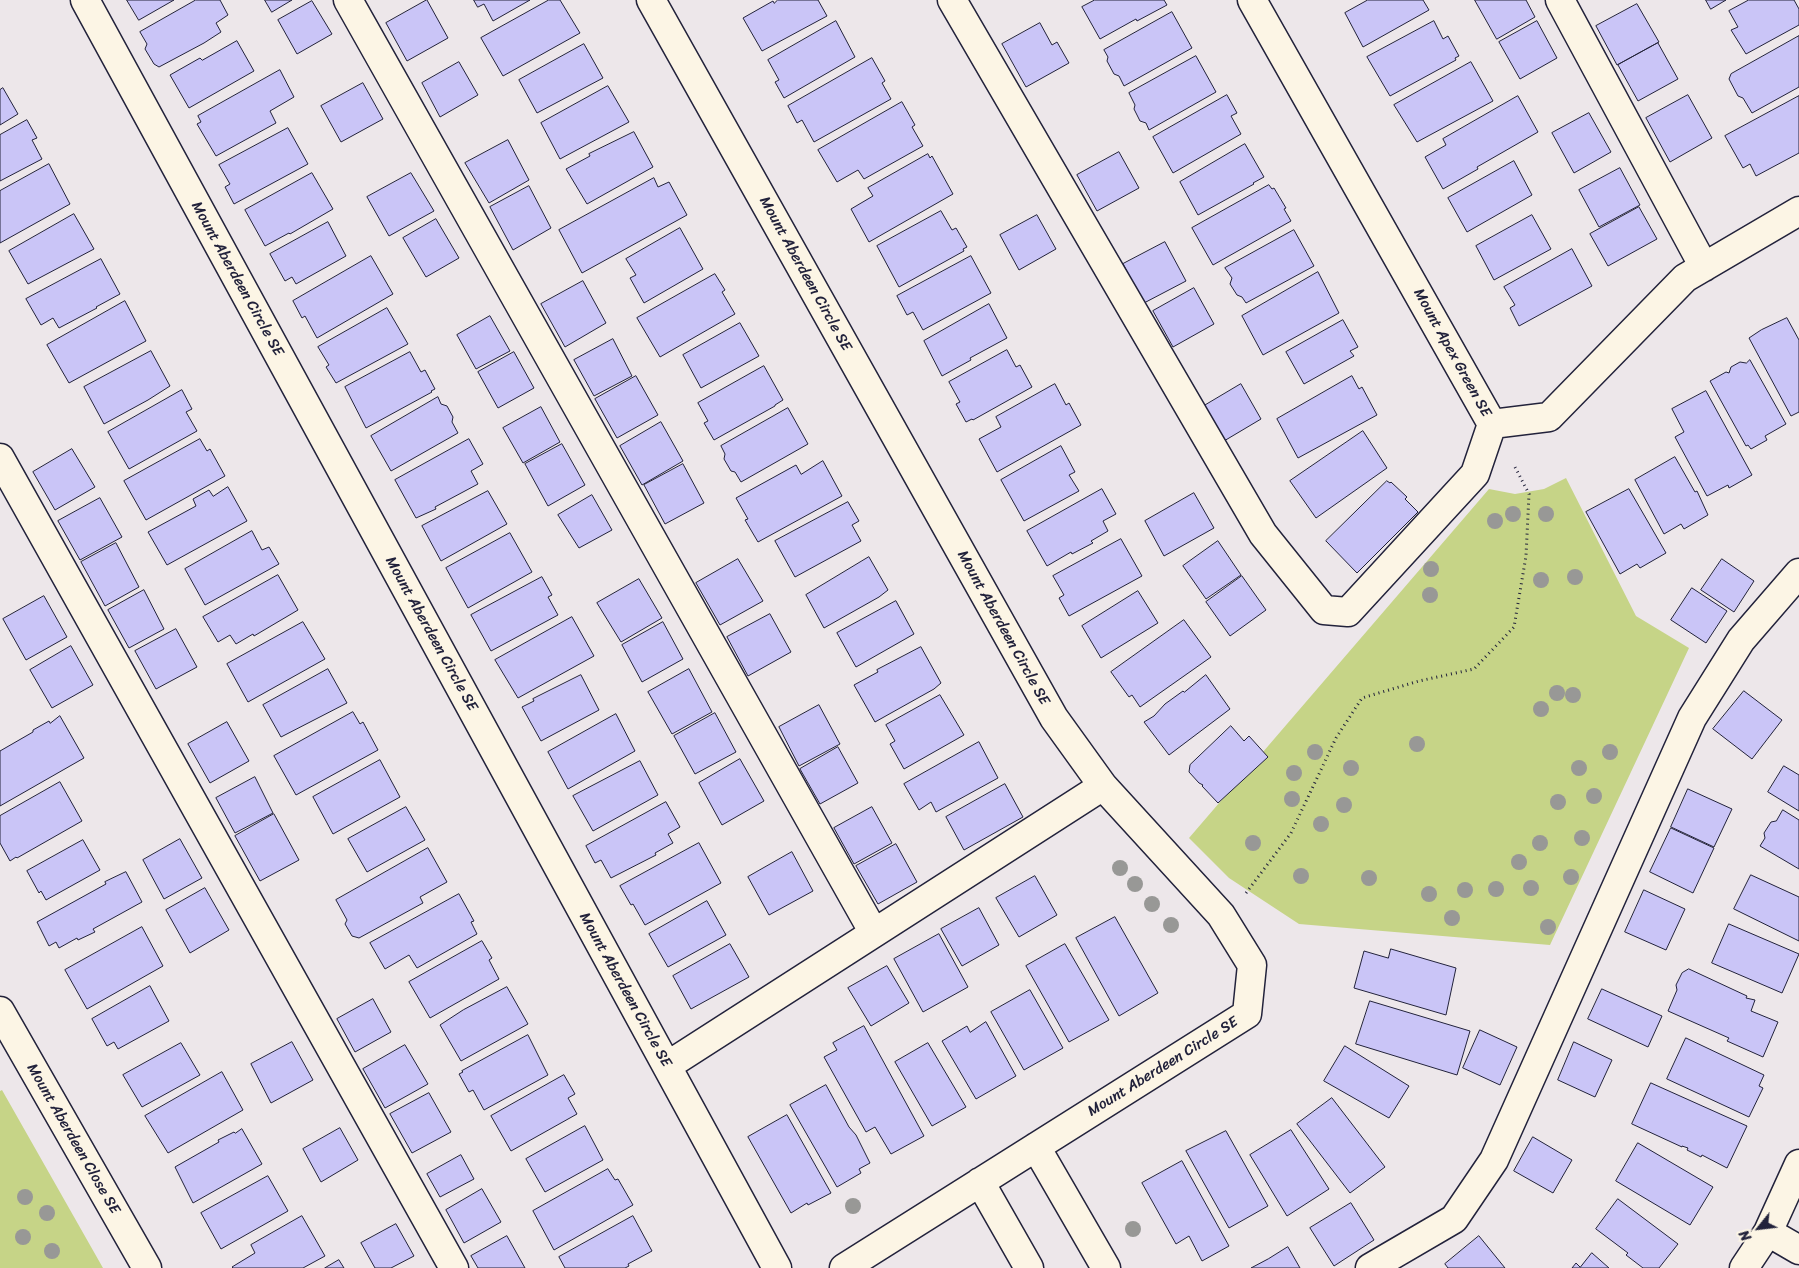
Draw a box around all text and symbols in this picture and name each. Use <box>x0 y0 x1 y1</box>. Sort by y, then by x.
street label: Mount Aberdeen Circle SE <box>755 194 855 354</box>
street label: Mount Aberdeen Circle SE <box>187 199 287 359</box>
street label: Mount Apex Green SE <box>1409 286 1495 420</box>
street label: Mount Aberdeen Circle SE <box>953 548 1053 708</box>
street label: Mount Aberdeen Circle SE <box>381 554 481 714</box>
street label: Mount Aberdeen Circle SE <box>575 910 675 1070</box>
street label: Mount Aberdeen Circle SE <box>1084 1013 1242 1121</box>
street label: Mount Aberdeen Close SE <box>23 1061 123 1217</box>
north arrow <box>1734 1203 1784 1253</box>
text: N <box>1732 1225 1759 1246</box>

